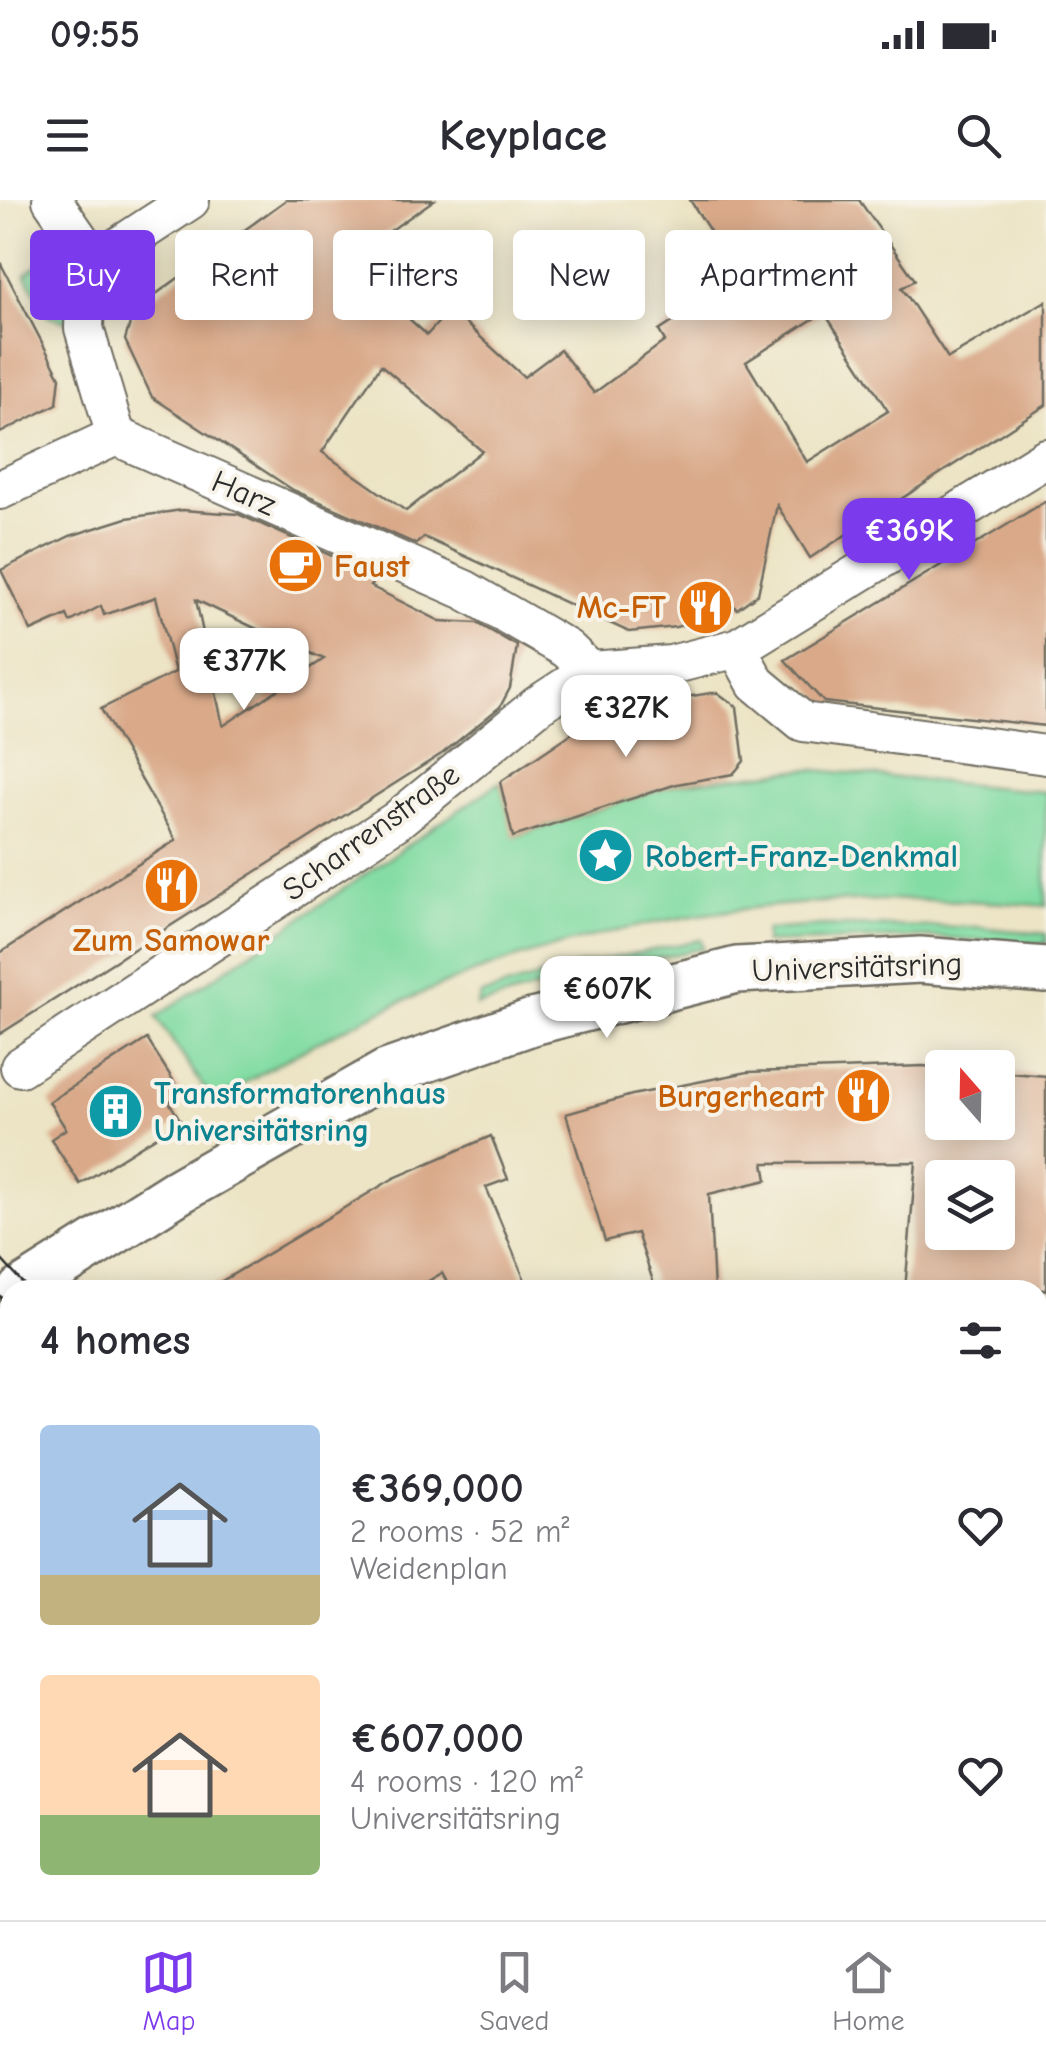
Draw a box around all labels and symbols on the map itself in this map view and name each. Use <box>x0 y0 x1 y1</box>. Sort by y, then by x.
street label: Harz <box>206 463 282 523</box>
pin: €369K <box>839 498 979 583</box>
cafe icon: Faust <box>265 536 325 596</box>
place label: Faust <box>334 548 410 585</box>
restaurant icon: Mc-FT <box>675 577 735 637</box>
place label: Mc-FT <box>577 589 666 626</box>
pin: €377K <box>174 628 314 713</box>
pin: €327K <box>556 675 696 760</box>
street label: Scharrenstraße <box>275 756 467 908</box>
place icon: Robert-Franz-Denkmal <box>576 826 636 886</box>
place label: Robert-Franz-Denkmal <box>645 838 958 875</box>
restaurant icon: Zum Samowar <box>141 856 201 916</box>
place label: Zum Samowar <box>73 922 269 959</box>
street label: Universitätsring <box>751 945 963 989</box>
pin: €607K <box>537 956 677 1041</box>
north arrow <box>925 1050 1015 1140</box>
restaurant icon: Burgerheart <box>833 1066 893 1126</box>
place label: Transformatorenhaus Universitätsring <box>154 1075 445 1149</box>
place label: Burgerheart <box>658 1078 824 1115</box>
building icon: Transformatorenhaus Universitätsring <box>85 1081 145 1141</box>

